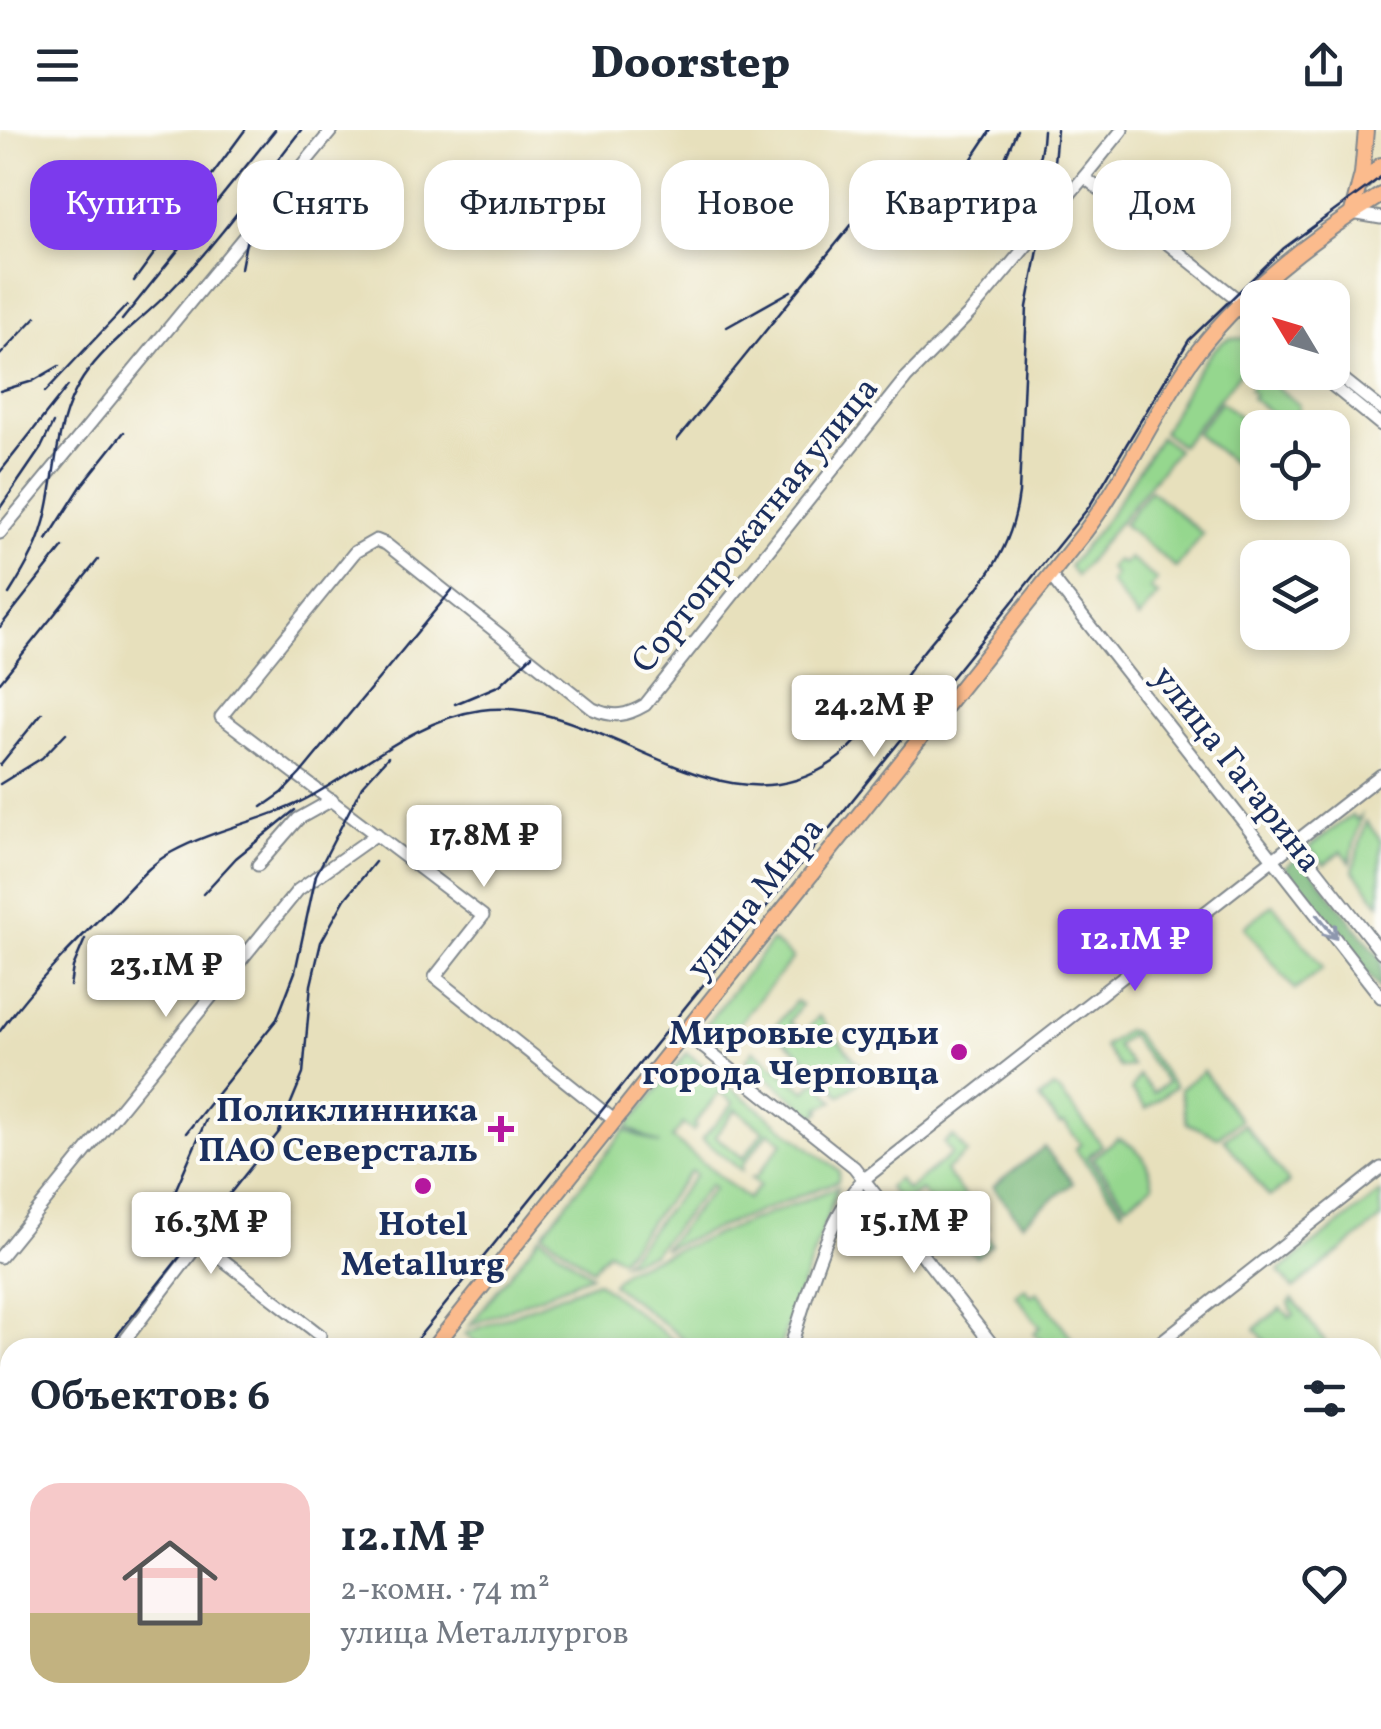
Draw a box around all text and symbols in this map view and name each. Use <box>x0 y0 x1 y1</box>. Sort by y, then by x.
text: Doorstep <box>591 34 790 97</box>
icon: menu <box>30 38 85 93</box>
icon: share <box>1296 38 1351 93</box>
chip: Купить <box>30 160 217 250</box>
chip: Снять <box>237 160 404 250</box>
chip: Фильтры <box>424 160 641 250</box>
chip: Новое <box>661 160 829 250</box>
chip: Квартира <box>849 160 1073 250</box>
chip: Дом <box>1093 160 1231 250</box>
north arrow <box>1240 280 1350 390</box>
map controls <box>1240 280 1350 650</box>
street label: Сортопрокатная улица <box>622 367 891 684</box>
button: locate <box>1240 410 1350 520</box>
button: layers <box>1240 540 1350 650</box>
street label: улица Гагарина <box>1139 656 1332 884</box>
pin: 24.2M ₽ <box>782 675 966 760</box>
text: 24.2M ₽ <box>814 685 934 729</box>
pin: 17.8M ₽ <box>392 805 576 890</box>
street label: улица Мира <box>676 808 837 990</box>
text: 17.8M ₽ <box>429 815 539 859</box>
pin: 12.1M ₽ <box>1043 909 1227 994</box>
one-way arrow <box>1316 914 1338 940</box>
text: 12.1M ₽ <box>1080 919 1190 963</box>
pin: 23.1M ₽ <box>74 935 258 1020</box>
text: 23.1M ₽ <box>109 945 223 989</box>
place label: Мировые судьи города Черповца <box>642 1011 939 1099</box>
marker: Мировые судьи города Черповца <box>948 1041 970 1063</box>
place label: Поликлинника ПАО Северсталь <box>198 1088 478 1176</box>
marker: Поликлинника ПАО Северсталь <box>488 1116 514 1142</box>
marker: Hotel Metallurg <box>412 1175 434 1197</box>
pin: 15.1M ₽ <box>822 1191 1006 1276</box>
pin: 16.3M ₽ <box>119 1192 303 1277</box>
text: 15.1M ₽ <box>859 1201 969 1245</box>
text: 16.3M ₽ <box>154 1202 268 1246</box>
place label: Hotel Metallurg <box>341 1202 505 1290</box>
text: Объектов: 6 <box>30 1369 270 1428</box>
icon: filters <box>1297 1371 1352 1426</box>
text: 12.1M ₽ <box>340 1510 485 1569</box>
icon: home <box>110 1523 230 1643</box>
icon: heart <box>1297 1556 1352 1611</box>
text: 2-комн. · 74 m² <box>340 1569 550 1613</box>
text: улица Металлургов <box>340 1613 629 1657</box>

